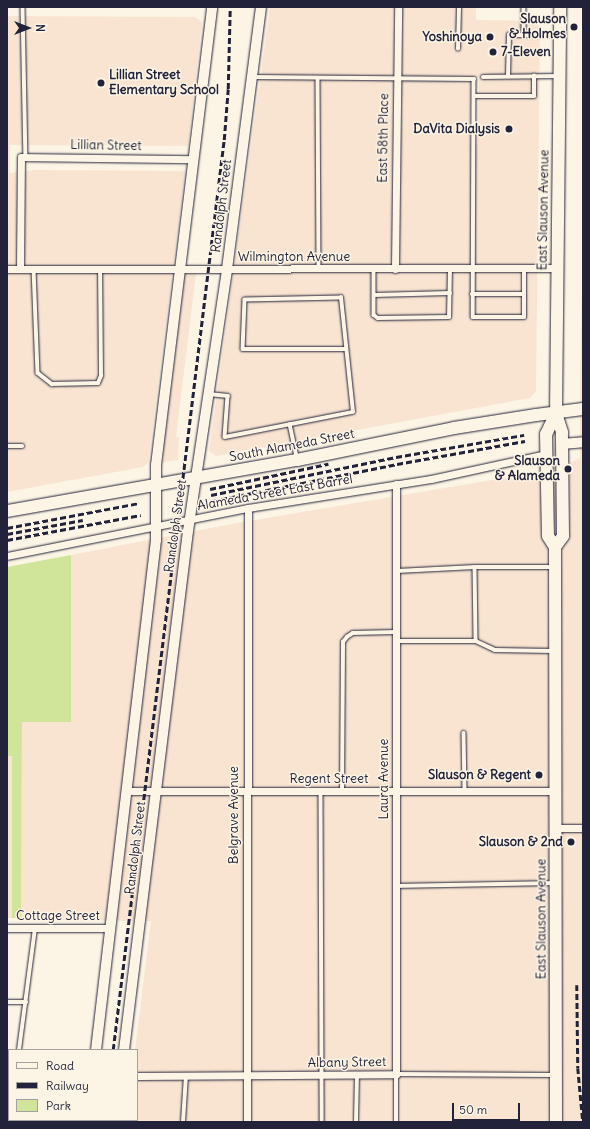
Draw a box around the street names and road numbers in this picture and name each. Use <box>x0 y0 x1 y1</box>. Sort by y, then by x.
street label: East 58th Place <box>375 93 393 183</box>
street label: Lillian Street <box>70 138 142 154</box>
street label: East Slauson Avenue <box>535 149 553 271</box>
street label: Randolph Street <box>209 159 235 253</box>
street label: Wilmington Avenue <box>238 249 350 265</box>
street label: South Alameda Street <box>228 426 356 466</box>
street label: Alameda Street East Barrel <box>196 472 354 514</box>
street label: Randolph Street <box>162 479 190 573</box>
street label: Laura Avenue <box>376 738 392 820</box>
street label: Belgrave Avenue <box>226 766 242 864</box>
street label: Regent Street <box>290 771 368 787</box>
street label: Randolph Street <box>123 801 149 895</box>
street label: East Slauson Avenue <box>534 859 550 979</box>
street label: Cottage Street <box>16 908 100 924</box>
street label: Albany Street <box>308 1055 386 1071</box>

